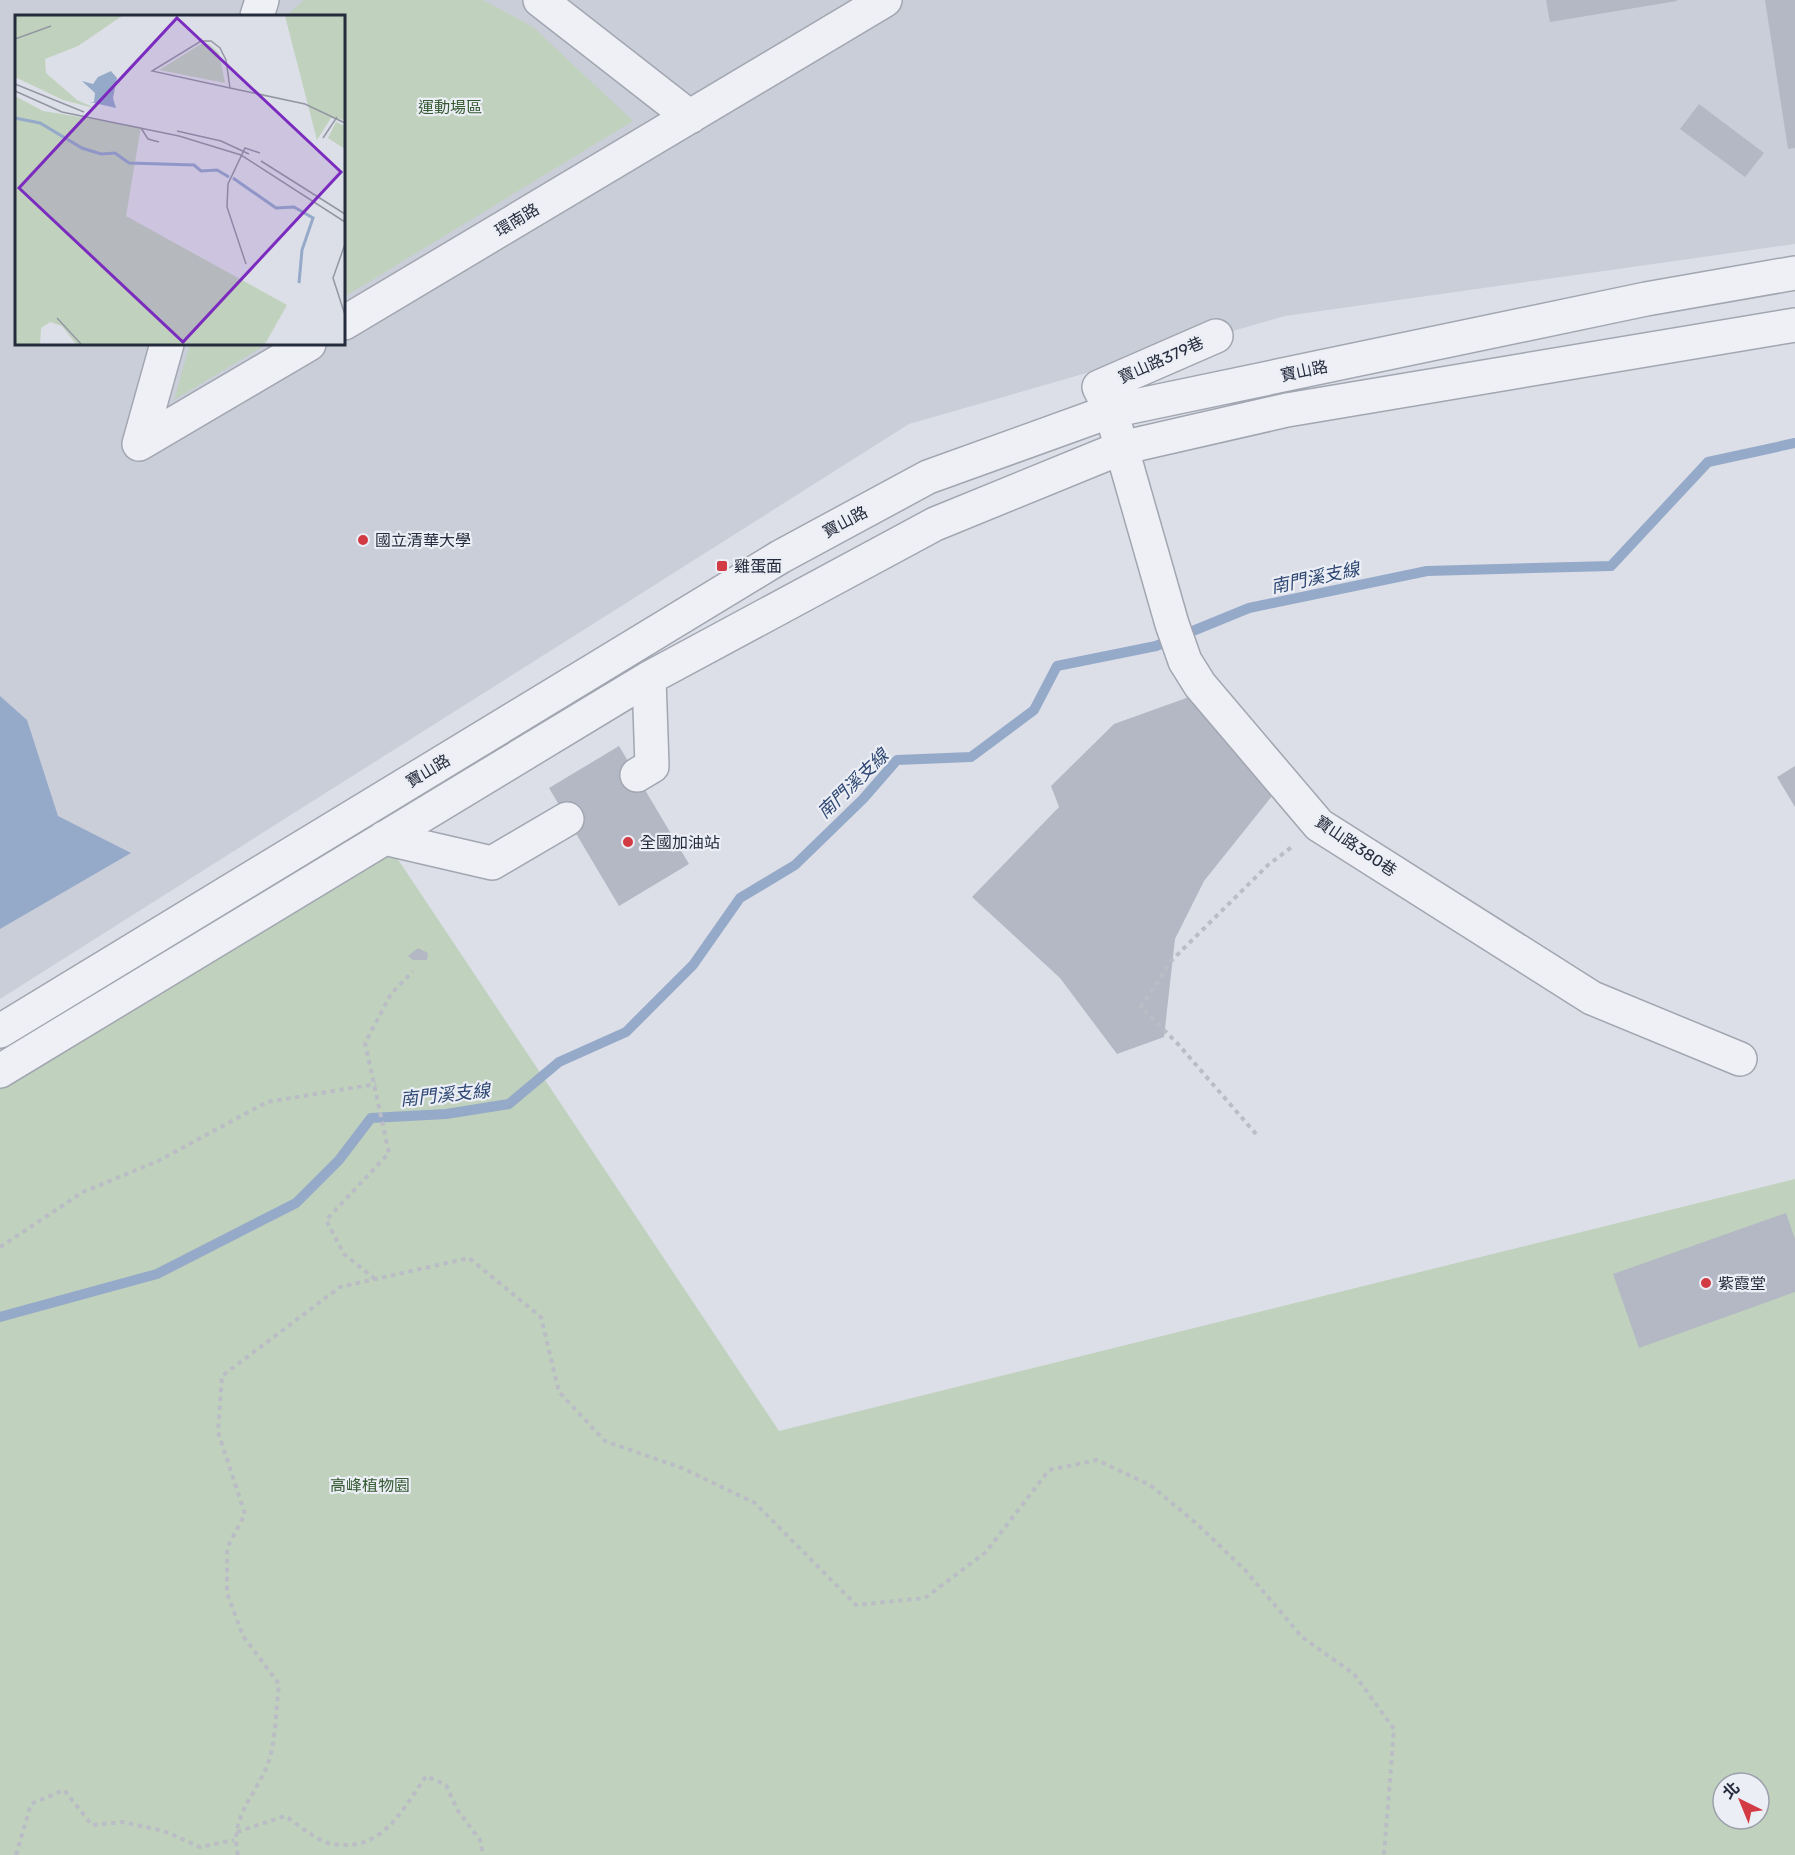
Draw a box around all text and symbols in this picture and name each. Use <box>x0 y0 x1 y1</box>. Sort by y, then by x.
inset map <box>15 15 345 345</box>
park label: 運動場區 <box>418 98 482 117</box>
street label: 環南路 <box>492 199 542 241</box>
street label: 寶山路379巷 <box>1115 333 1207 387</box>
street label: 寶山路 <box>1279 357 1329 385</box>
street label: 寶山路 <box>819 502 871 542</box>
place label: 國立清華大學 <box>375 531 471 550</box>
marker: 國立清華大學 <box>356 533 370 547</box>
place label: 雞蛋面 <box>734 557 782 576</box>
water label: 南門溪支線 <box>1269 557 1363 598</box>
marker: 雞蛋面 <box>715 559 729 573</box>
water label: 南門溪支線 <box>813 743 894 823</box>
street label: 寶山路 <box>403 750 453 792</box>
street label: 寶山路380巷 <box>1312 812 1400 880</box>
place label: 全國加油站 <box>640 833 720 852</box>
marker: 全國加油站 <box>621 835 635 849</box>
water label: 南門溪支線 <box>399 1079 493 1111</box>
place label: 紫霞堂 <box>1718 1274 1766 1293</box>
marker: 紫霞堂 <box>1699 1276 1713 1290</box>
park label: 高峰植物園 <box>330 1476 410 1495</box>
north arrow <box>1711 1771 1771 1831</box>
text: 北 <box>1719 1778 1743 1803</box>

